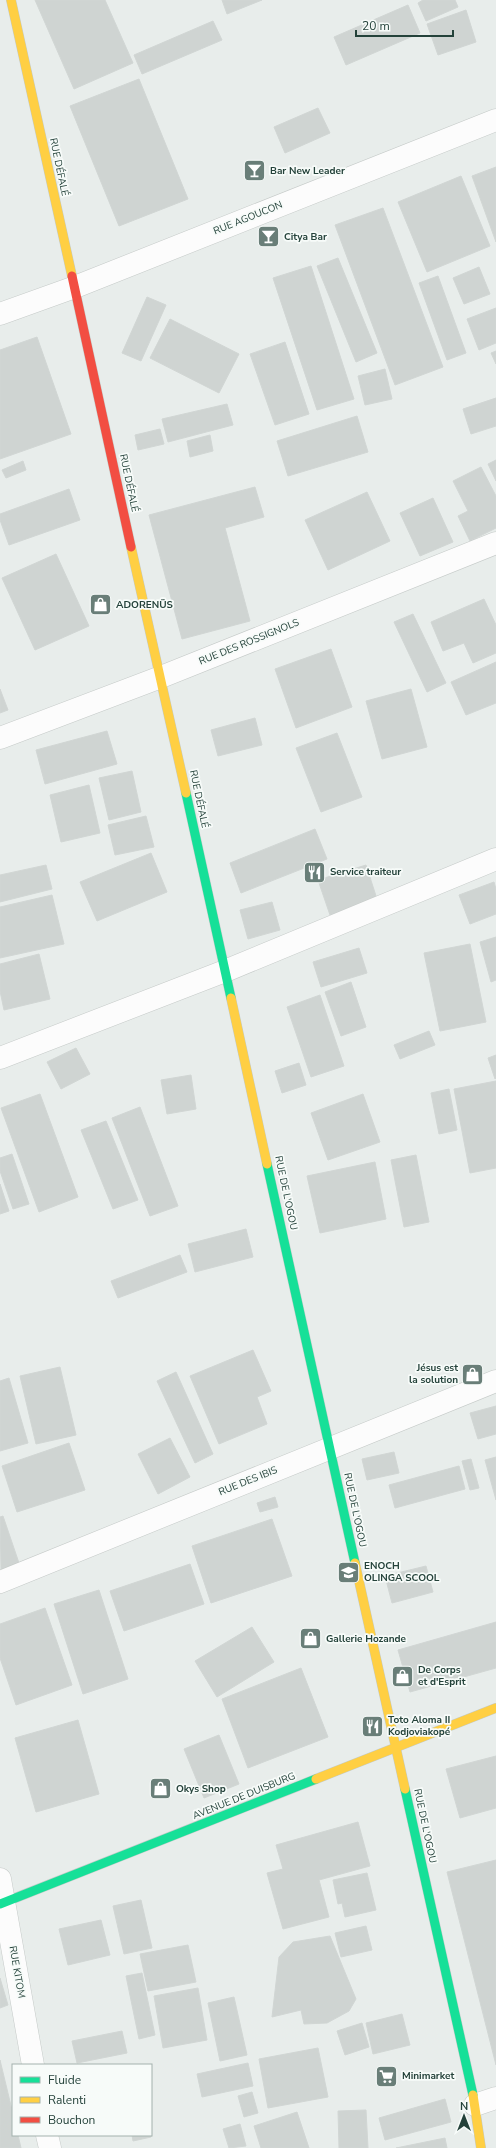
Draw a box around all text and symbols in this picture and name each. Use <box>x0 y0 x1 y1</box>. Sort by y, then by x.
scale bar <box>356 12 453 38</box>
text: 20 m <box>362 18 390 34</box>
street label: RUE DÉFALÉ <box>46 137 72 198</box>
bar icon: Bar New Leader <box>242 158 268 184</box>
place label: Bar New Leader <box>270 164 345 178</box>
street label: RUE AGOUCON <box>211 198 285 238</box>
bar icon: Citya Bar <box>256 224 282 250</box>
place label: Citya Bar <box>284 230 327 244</box>
street label: RUE DÉFALÉ <box>116 453 142 514</box>
shop icon: ADORENÜS <box>87 592 113 618</box>
place label: ADORENÜS <box>116 598 173 612</box>
street label: RUE DES ROSSIGNOLS <box>197 615 301 669</box>
street label: RUE DÉFALÉ <box>186 769 212 830</box>
restaurant icon: Service traiteur <box>302 859 328 885</box>
place label: Service traiteur <box>330 865 401 879</box>
street label: RUE DE L'OGOU <box>271 1155 301 1231</box>
place label: Jésus est la solution <box>409 1361 458 1387</box>
shop icon: Jésus est la solution <box>460 1361 486 1387</box>
street label: RUE DES IBIS <box>217 1463 279 1499</box>
street label: RUE DE L'OGOU <box>340 1472 370 1548</box>
school or university icon: ENOCH OLINGA SCOOL <box>336 1559 362 1585</box>
place label: ENOCH OLINGA SCOOL <box>364 1559 440 1585</box>
shop icon: Gallerie Hozande <box>297 1626 323 1652</box>
place label: Gallerie Hozande <box>326 1632 407 1646</box>
shop icon: De Corps et d'Esprit <box>390 1663 416 1689</box>
place label: De Corps et d'Esprit <box>418 1663 466 1689</box>
restaurant icon: Toto Aloma II Kodjoviakopé <box>359 1713 385 1739</box>
place label: Toto Aloma II Kodjoviakopé <box>388 1713 451 1739</box>
street label: AVENUE DE DUISBURG <box>191 1769 297 1823</box>
shop icon: Okys Shop <box>147 1776 173 1802</box>
place label: Okys Shop <box>176 1782 226 1796</box>
street label: RUE DE L'OGOU <box>410 1788 440 1864</box>
street label: RUE KITOM <box>6 1945 28 1999</box>
supermarket icon: Minimarket <box>373 2063 399 2089</box>
legend <box>12 2064 152 2136</box>
place label: Minimarket <box>402 2069 454 2083</box>
text: Fluide <box>48 2072 81 2088</box>
text: Ralenti <box>48 2092 86 2108</box>
north arrow <box>444 2096 484 2136</box>
text: N <box>460 2099 468 2114</box>
text: Bouchon <box>48 2112 95 2128</box>

